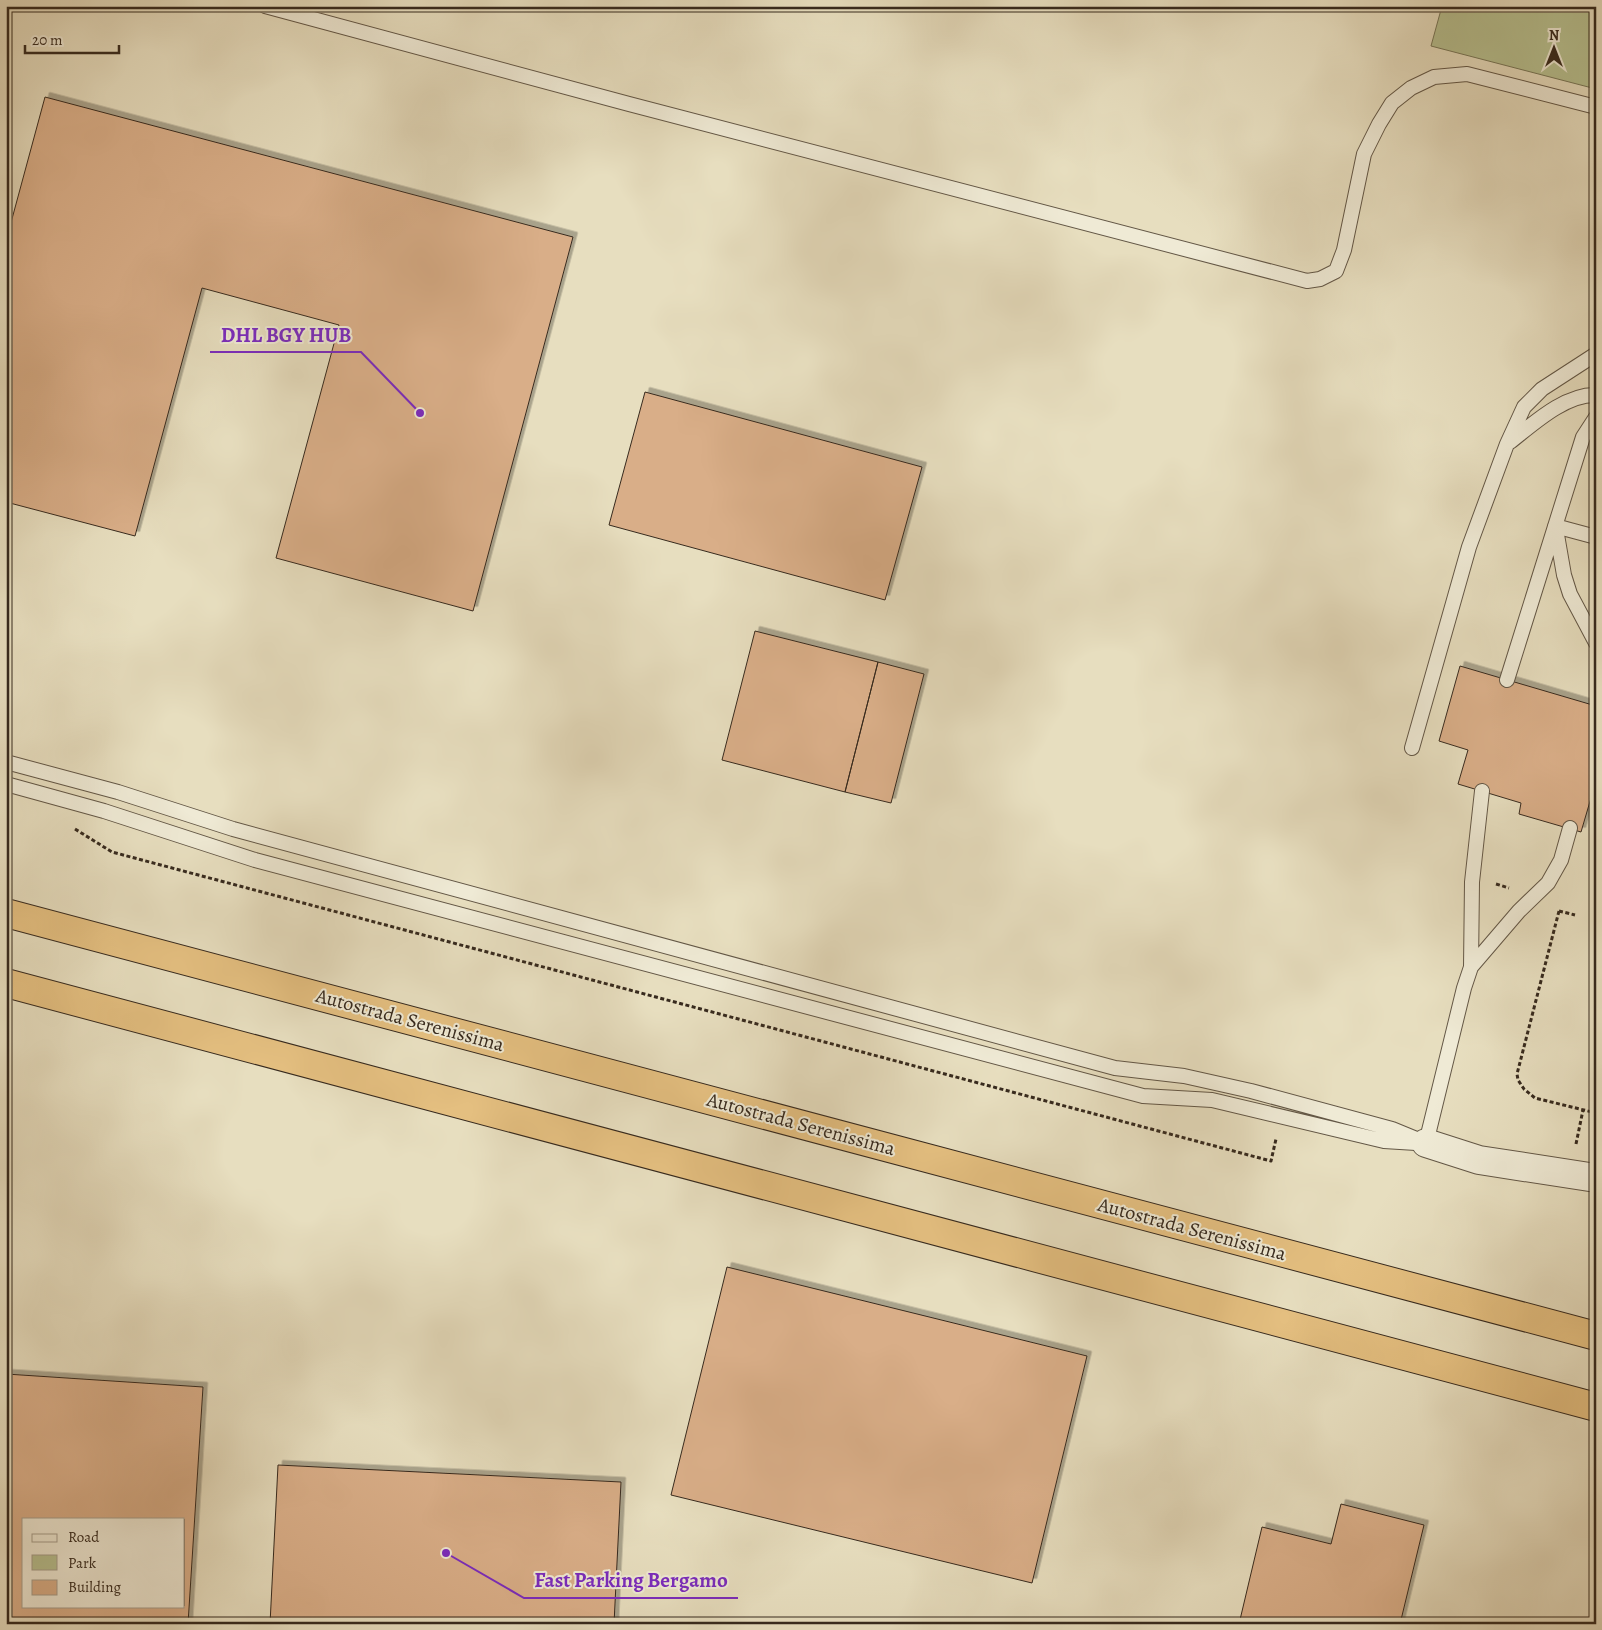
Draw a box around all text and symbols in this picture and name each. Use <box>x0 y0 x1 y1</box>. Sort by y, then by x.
scale bar <box>25 22 119 54</box>
north arrow <box>1530 22 1580 72</box>
text: N <box>1549 26 1559 45</box>
text: 20 m <box>32 30 63 50</box>
callout: DHL BGY HUB <box>210 316 361 352</box>
text: DHL BGY HUB <box>221 321 351 349</box>
street label: Autostrada Serenissima <box>312 982 508 1058</box>
street label: Autostrada Serenissima <box>703 1086 899 1162</box>
street label: Autostrada Serenissima <box>1094 1191 1290 1267</box>
legend <box>22 1518 185 1608</box>
text: Road <box>68 1527 100 1547</box>
text: Park <box>68 1553 97 1573</box>
callout: Fast Parking Bergamo <box>524 1562 738 1598</box>
text: Fast Parking Bergamo <box>534 1566 728 1594</box>
text: Building <box>68 1577 121 1597</box>

